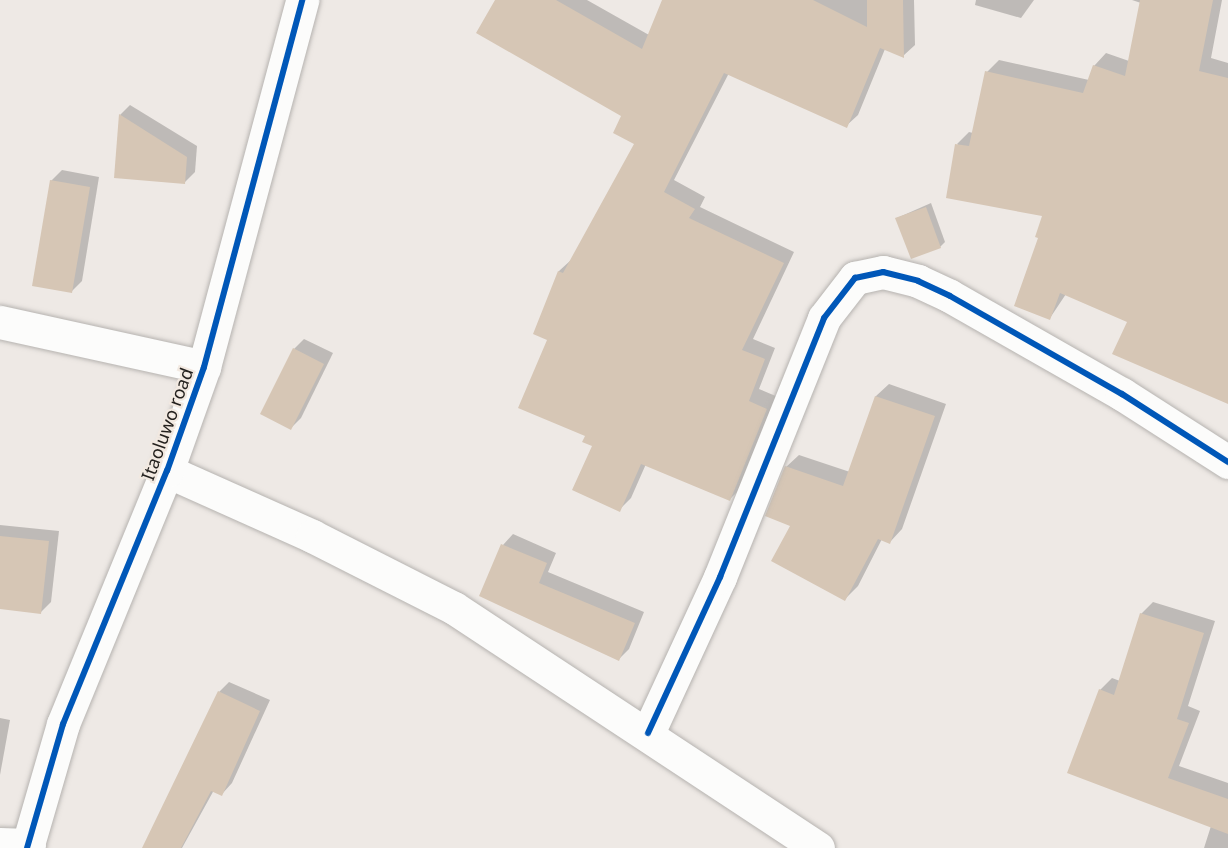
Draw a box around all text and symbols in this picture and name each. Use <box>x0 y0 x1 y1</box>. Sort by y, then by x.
street label: Itaoluwo road <box>137 365 197 483</box>

